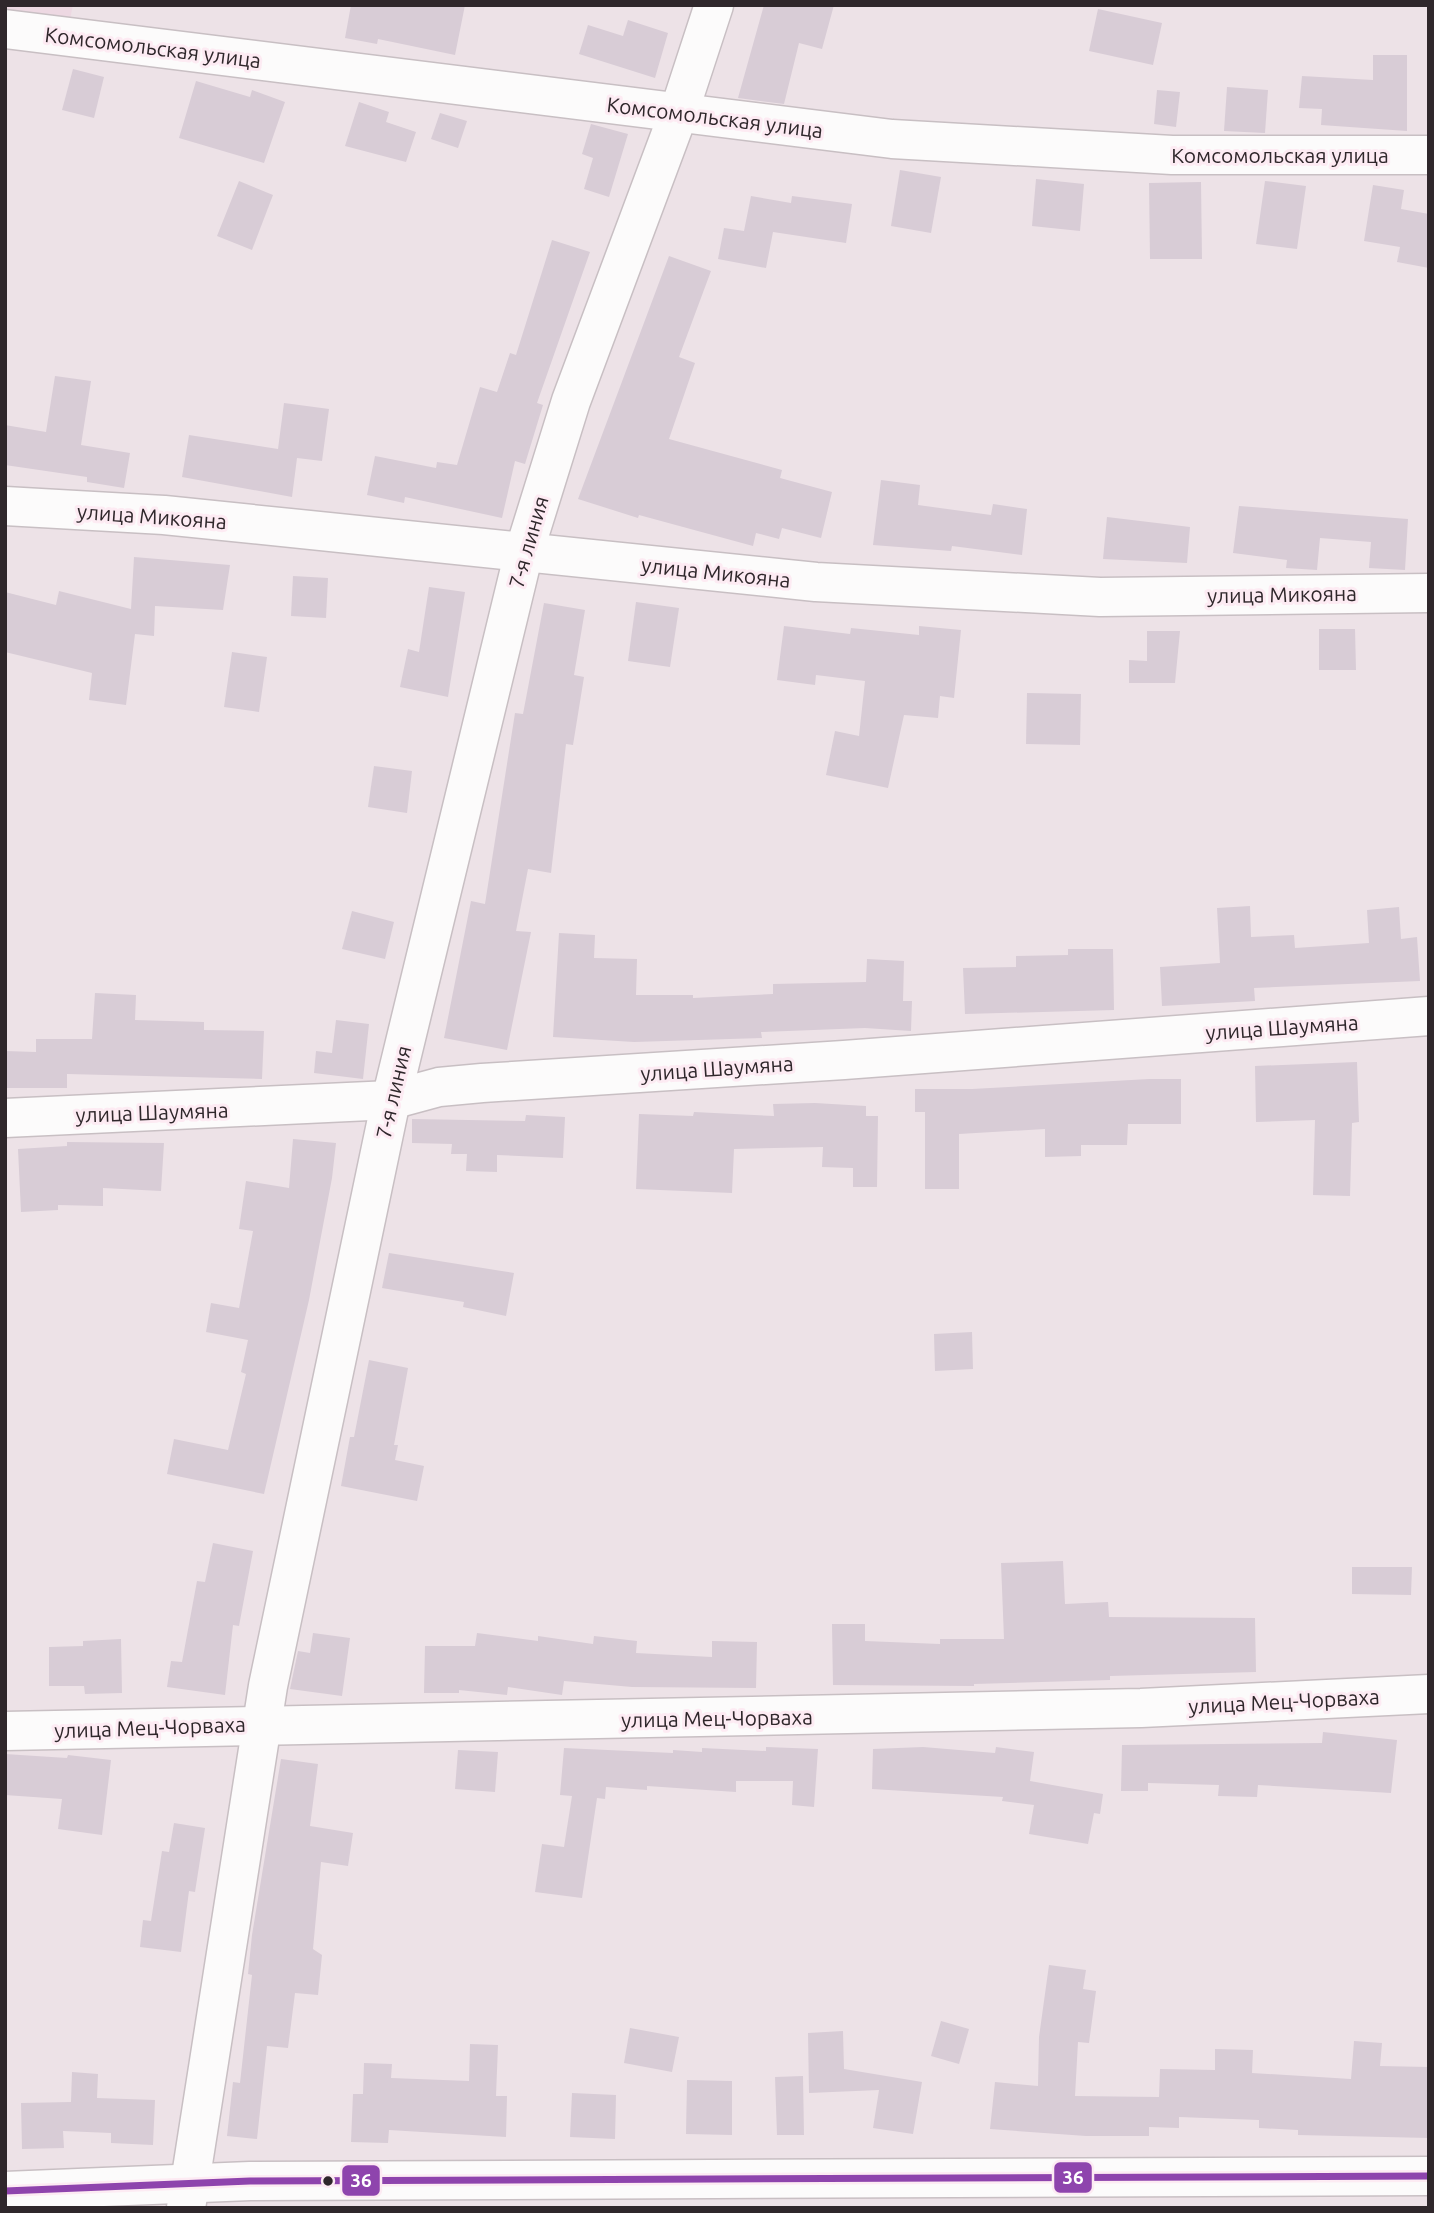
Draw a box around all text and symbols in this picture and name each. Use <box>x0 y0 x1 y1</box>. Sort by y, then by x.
street label: Комсомольская улица <box>43 22 263 72</box>
street label: Комсомольская улица <box>605 92 825 142</box>
street label: Комсомольская улица <box>1171 143 1389 167</box>
street label: 7-я линия <box>503 493 553 591</box>
street label: улица Микояна <box>76 499 228 533</box>
street label: улица Микояна <box>640 552 792 592</box>
street label: улица Микояна <box>1207 581 1357 607</box>
street label: улица Шаумяна <box>1205 1010 1359 1044</box>
street label: 7-я линия <box>371 1043 415 1141</box>
street label: улица Шаумяна <box>640 1051 794 1085</box>
street label: улица Шаумяна <box>75 1097 229 1127</box>
street label: улица Мец-Чорваха <box>1188 1684 1380 1718</box>
street label: улица Мец-Чорваха <box>621 1704 813 1732</box>
street label: улица Мец-Чорваха <box>54 1712 246 1742</box>
line badge: 36 <box>1053 2161 1093 2194</box>
line badge: 36 <box>341 2164 381 2197</box>
text: 36 <box>1062 2166 1084 2188</box>
text: 36 <box>350 2169 372 2191</box>
unlabelled marker <box>321 2174 335 2188</box>

